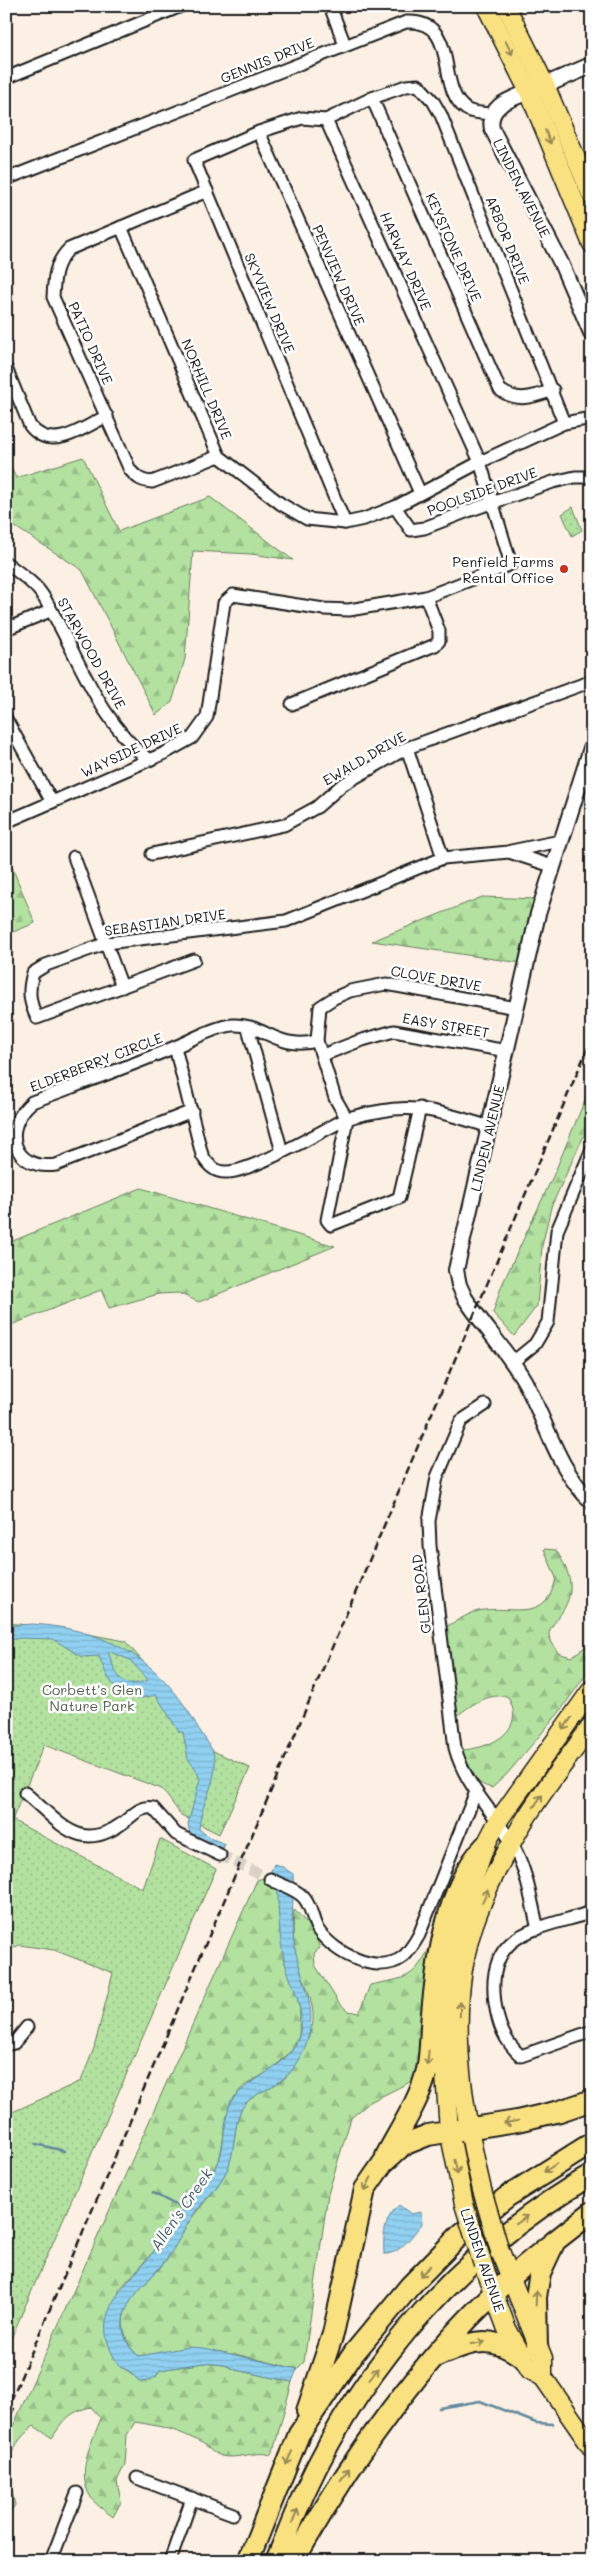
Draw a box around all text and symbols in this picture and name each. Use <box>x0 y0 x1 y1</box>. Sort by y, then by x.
street label: GENNIS DRIVE <box>217 33 317 87</box>
one-way arrow <box>504 41 514 56</box>
one-way arrow <box>543 129 553 144</box>
street label: LINDEN AVENUE <box>489 135 555 241</box>
street label: KEYSTONE DRIVE <box>422 190 486 304</box>
street label: ARBOR DRIVE <box>482 193 534 287</box>
street label: HARWAY DRIVE <box>376 209 436 313</box>
street label: PENVIEW DRIVE <box>308 222 370 328</box>
street label: SKYVIEW DRIVE <box>240 250 300 356</box>
street label: PATIO DRIVE <box>64 299 118 387</box>
street label: NORHILL DRIVE <box>177 336 237 442</box>
street label: POOLSIDE DRIVE <box>424 462 540 520</box>
place label: Penfield Farms Rental Office <box>452 552 554 587</box>
marker: Penfield Farms Rental Office <box>558 563 570 575</box>
street label: STARWOOD DRIVE <box>53 594 131 712</box>
street label: WAYSIDE DRIVE <box>78 718 184 782</box>
street label: EWALD DRIVE <box>319 726 409 790</box>
street label: SEBASTIAN DRIVE <box>103 904 227 940</box>
street label: CLOVE DRIVE <box>389 961 483 995</box>
street label: EASY STREET <box>401 1008 491 1042</box>
street label: ELDERBERRY CIRCLE <box>27 1028 165 1096</box>
street label: LINDEN AVENUE <box>466 1083 508 1193</box>
street label: GLEN ROAD <box>407 1553 435 1635</box>
park label: Corbett's Glen Nature Park <box>42 1680 142 1715</box>
one-way arrow <box>562 1717 572 1731</box>
one-way arrow <box>533 1794 543 1808</box>
one-way arrow <box>481 1889 491 1904</box>
one-way arrow <box>455 2002 465 2018</box>
one-way arrow <box>423 2050 433 2066</box>
one-way arrow <box>503 2117 519 2127</box>
one-way arrow <box>452 2159 461 2175</box>
water label: Allen's Creek <box>145 2163 217 2254</box>
one-way arrow <box>543 2163 557 2173</box>
one-way arrow <box>363 2176 372 2191</box>
street label: LINDEN AVENUE <box>456 2206 510 2314</box>
one-way arrow <box>515 2215 529 2225</box>
one-way arrow <box>419 2264 431 2277</box>
one-way arrow <box>531 2290 541 2306</box>
one-way arrow <box>470 2337 486 2347</box>
one-way arrow <box>369 2367 379 2381</box>
one-way arrow <box>283 2450 293 2465</box>
one-way arrow <box>340 2467 350 2481</box>
one-way arrow <box>291 2509 300 2524</box>

